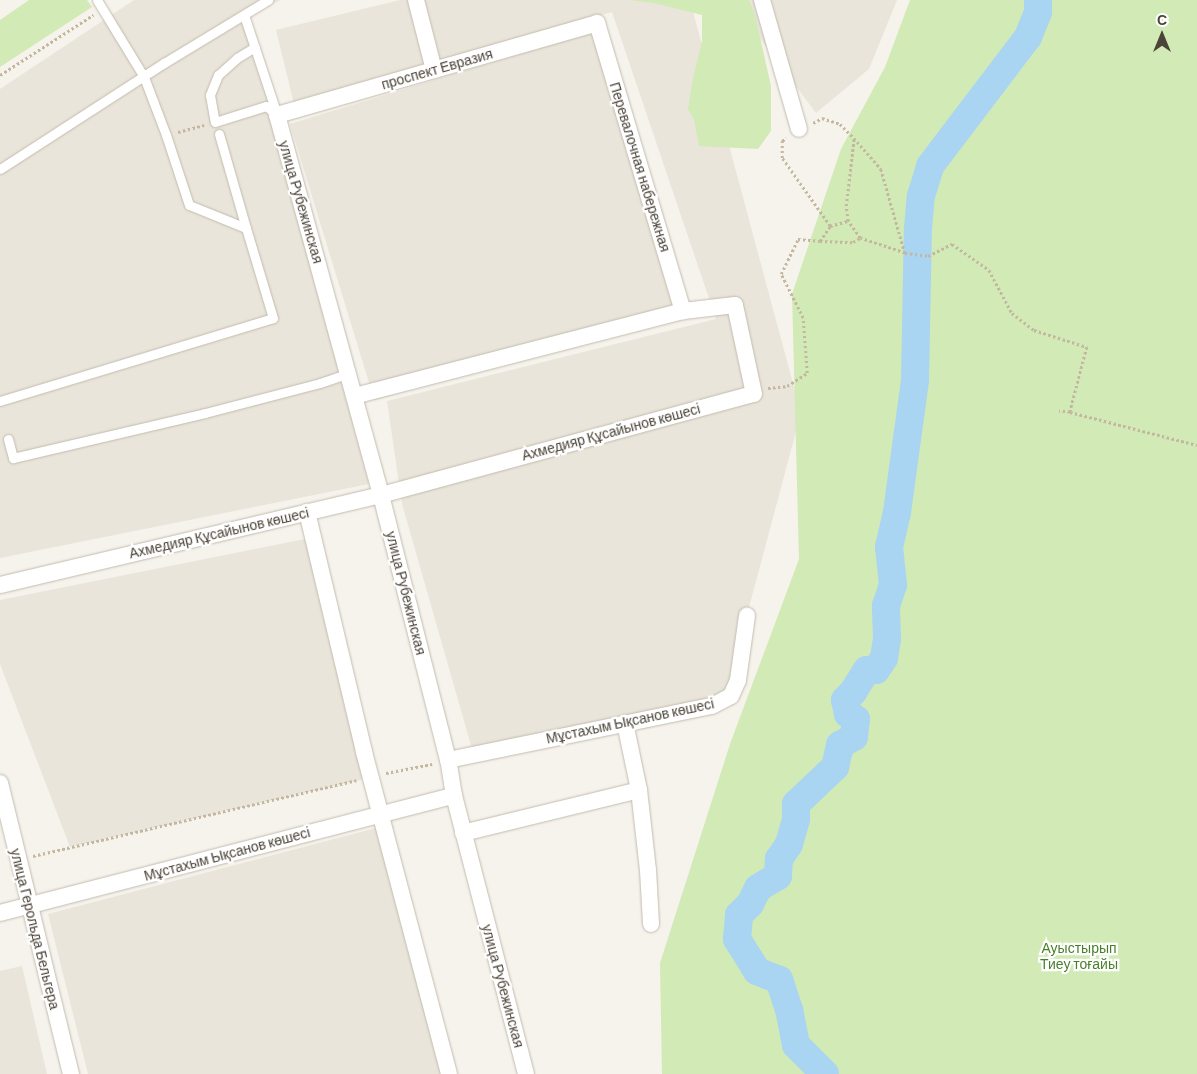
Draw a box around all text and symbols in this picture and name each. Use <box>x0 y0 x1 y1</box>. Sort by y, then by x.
north arrow <box>1137 10 1187 60</box>
text: С <box>1157 11 1167 28</box>
street label: проспект Евразия <box>379 45 495 93</box>
street label: Перевалочная набережная <box>606 80 674 254</box>
street label: улица Рубежинская <box>275 139 327 265</box>
street label: Ахмедияр Құсайынов көшесі <box>520 400 702 464</box>
street label: Ахмедияр Құсайынов көшесі <box>127 504 311 562</box>
street label: улица Рубежинская <box>382 529 430 657</box>
street label: Мұстахым Ықсанов көшесі <box>544 695 716 747</box>
street label: Мұстахым Ықсанов көшесі <box>142 824 312 884</box>
street label: улица Герольда Бельгера <box>7 847 63 1011</box>
street label: улица Рубежинская <box>478 922 528 1050</box>
park label: Ауыстырып Тиеу тоғайы <box>1040 940 1118 972</box>

